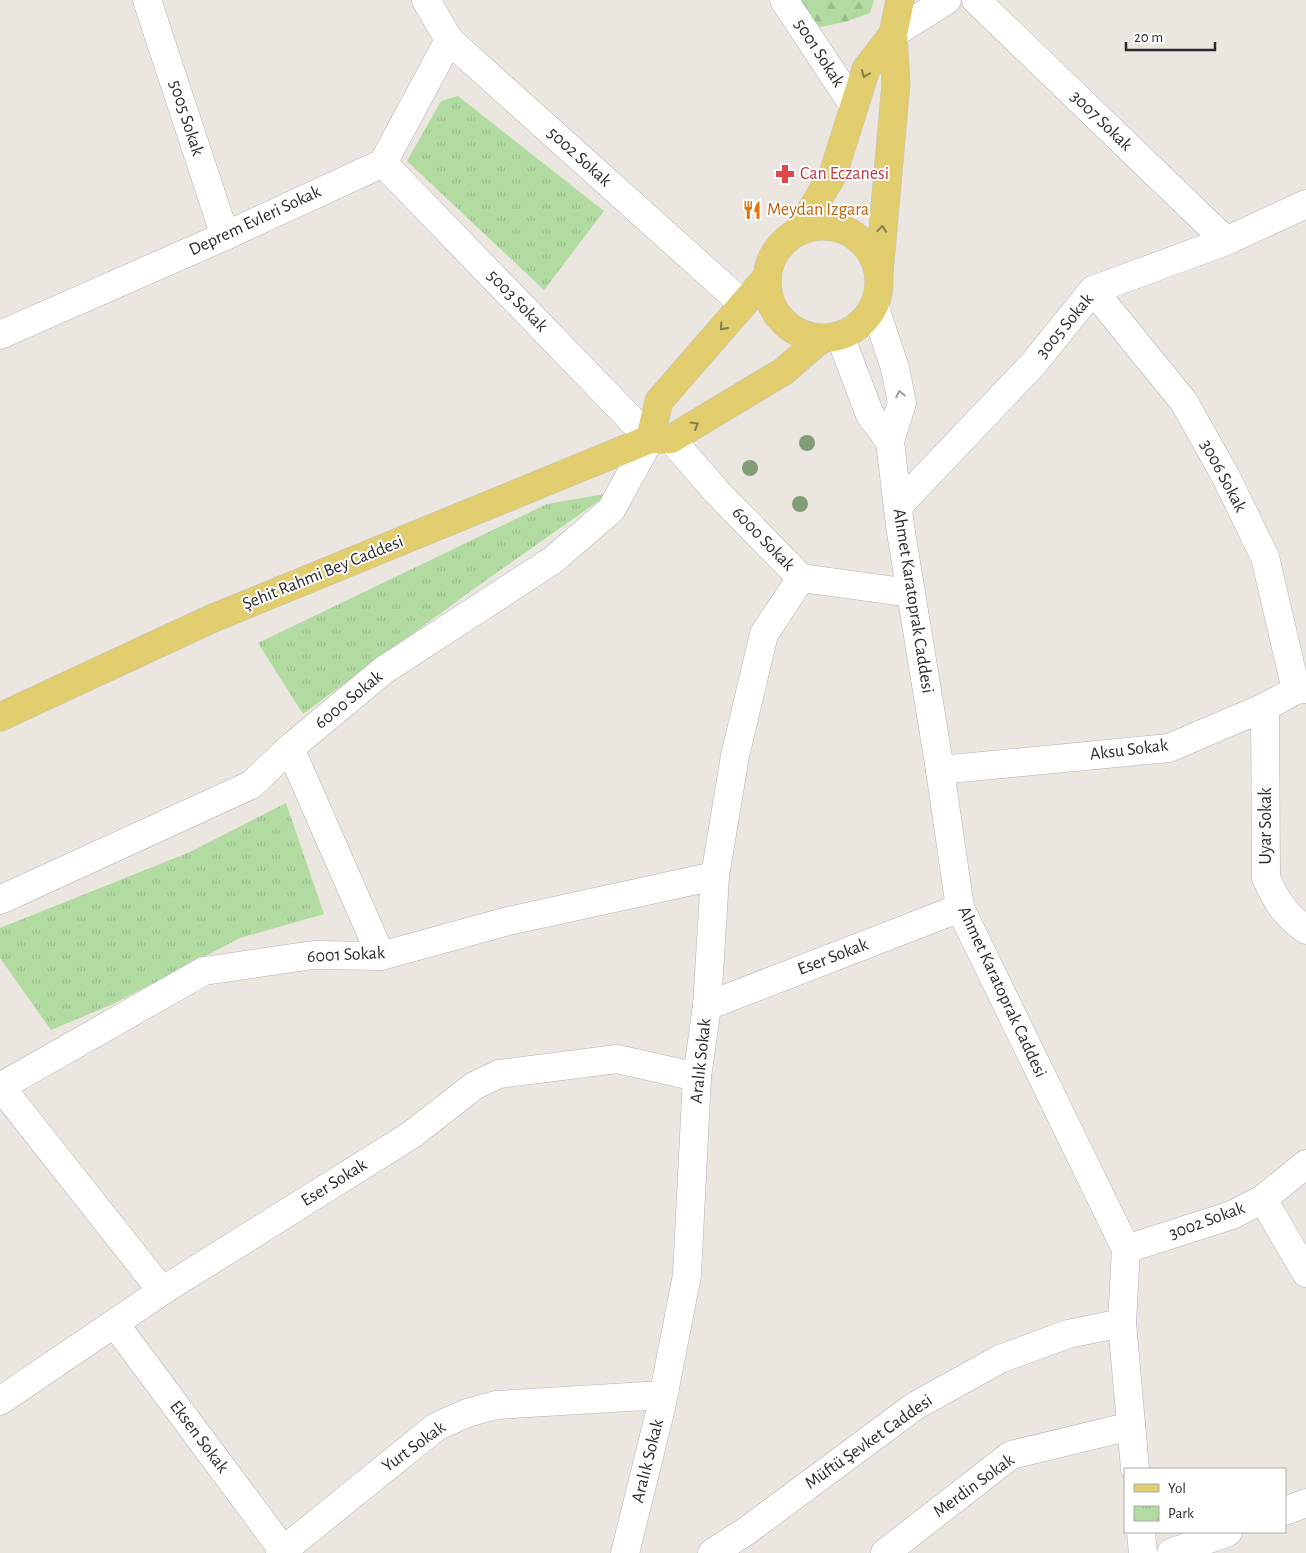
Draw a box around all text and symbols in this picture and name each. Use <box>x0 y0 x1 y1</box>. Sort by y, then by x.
street label: 5001 Sokak <box>790 16 848 91</box>
scale bar <box>1126 20 1215 52</box>
text: 20 m <box>1134 30 1163 45</box>
one-way arrow <box>861 69 871 78</box>
street label: 5005 Sokak <box>165 78 207 159</box>
street label: 3007 Sokak <box>1067 87 1136 155</box>
street label: 5002 Sokak <box>544 124 615 191</box>
pharmacy icon: Can Eczanesi <box>774 163 796 185</box>
place label: Can Eczanesi <box>800 165 889 183</box>
street label: Deprem Evleri Sokak <box>186 182 324 259</box>
restaurant icon: Meydan Izgara <box>741 199 763 221</box>
place label: Meydan Izgara <box>767 201 869 219</box>
one-way arrow <box>877 225 888 233</box>
street label: 5003 Sokak <box>483 267 551 336</box>
street label: 3005 Sokak <box>1033 290 1098 362</box>
one-way arrow <box>719 321 728 330</box>
one-way arrow <box>896 390 906 398</box>
one-way arrow <box>690 421 699 431</box>
street label: 3006 Sokak <box>1196 437 1250 516</box>
street label: 6000 Sokak <box>728 504 798 575</box>
street label: Ahmet Karatoprak Caddesi <box>889 507 937 695</box>
street label: Şehit Rahmi Bey Caddesi <box>240 532 406 614</box>
street label: 6000 Sokak <box>312 667 387 733</box>
street label: Aksu Sokak <box>1089 736 1170 764</box>
street label: Uyar Sokak <box>1257 787 1275 864</box>
street label: Ahmet Karatoprak Caddesi <box>954 904 1050 1080</box>
street label: Eser Sokak <box>795 935 871 979</box>
street label: 6001 Sokak <box>307 944 386 966</box>
street label: Aralık Sokak <box>688 1017 715 1104</box>
street label: Eser Sokak <box>298 1155 371 1210</box>
street label: 3002 Sokak <box>1167 1199 1248 1243</box>
street label: Müftü Şevket Caddesi <box>802 1391 936 1493</box>
street label: Eksen Sokak <box>166 1397 232 1477</box>
street label: Aralık Sokak <box>629 1417 667 1505</box>
street label: Yurt Sokak <box>379 1418 450 1476</box>
street label: Merdin Sokak <box>930 1450 1018 1521</box>
legend <box>1124 1468 1286 1533</box>
text: Yol <box>1168 1481 1186 1496</box>
text: Park <box>1168 1506 1194 1521</box>

